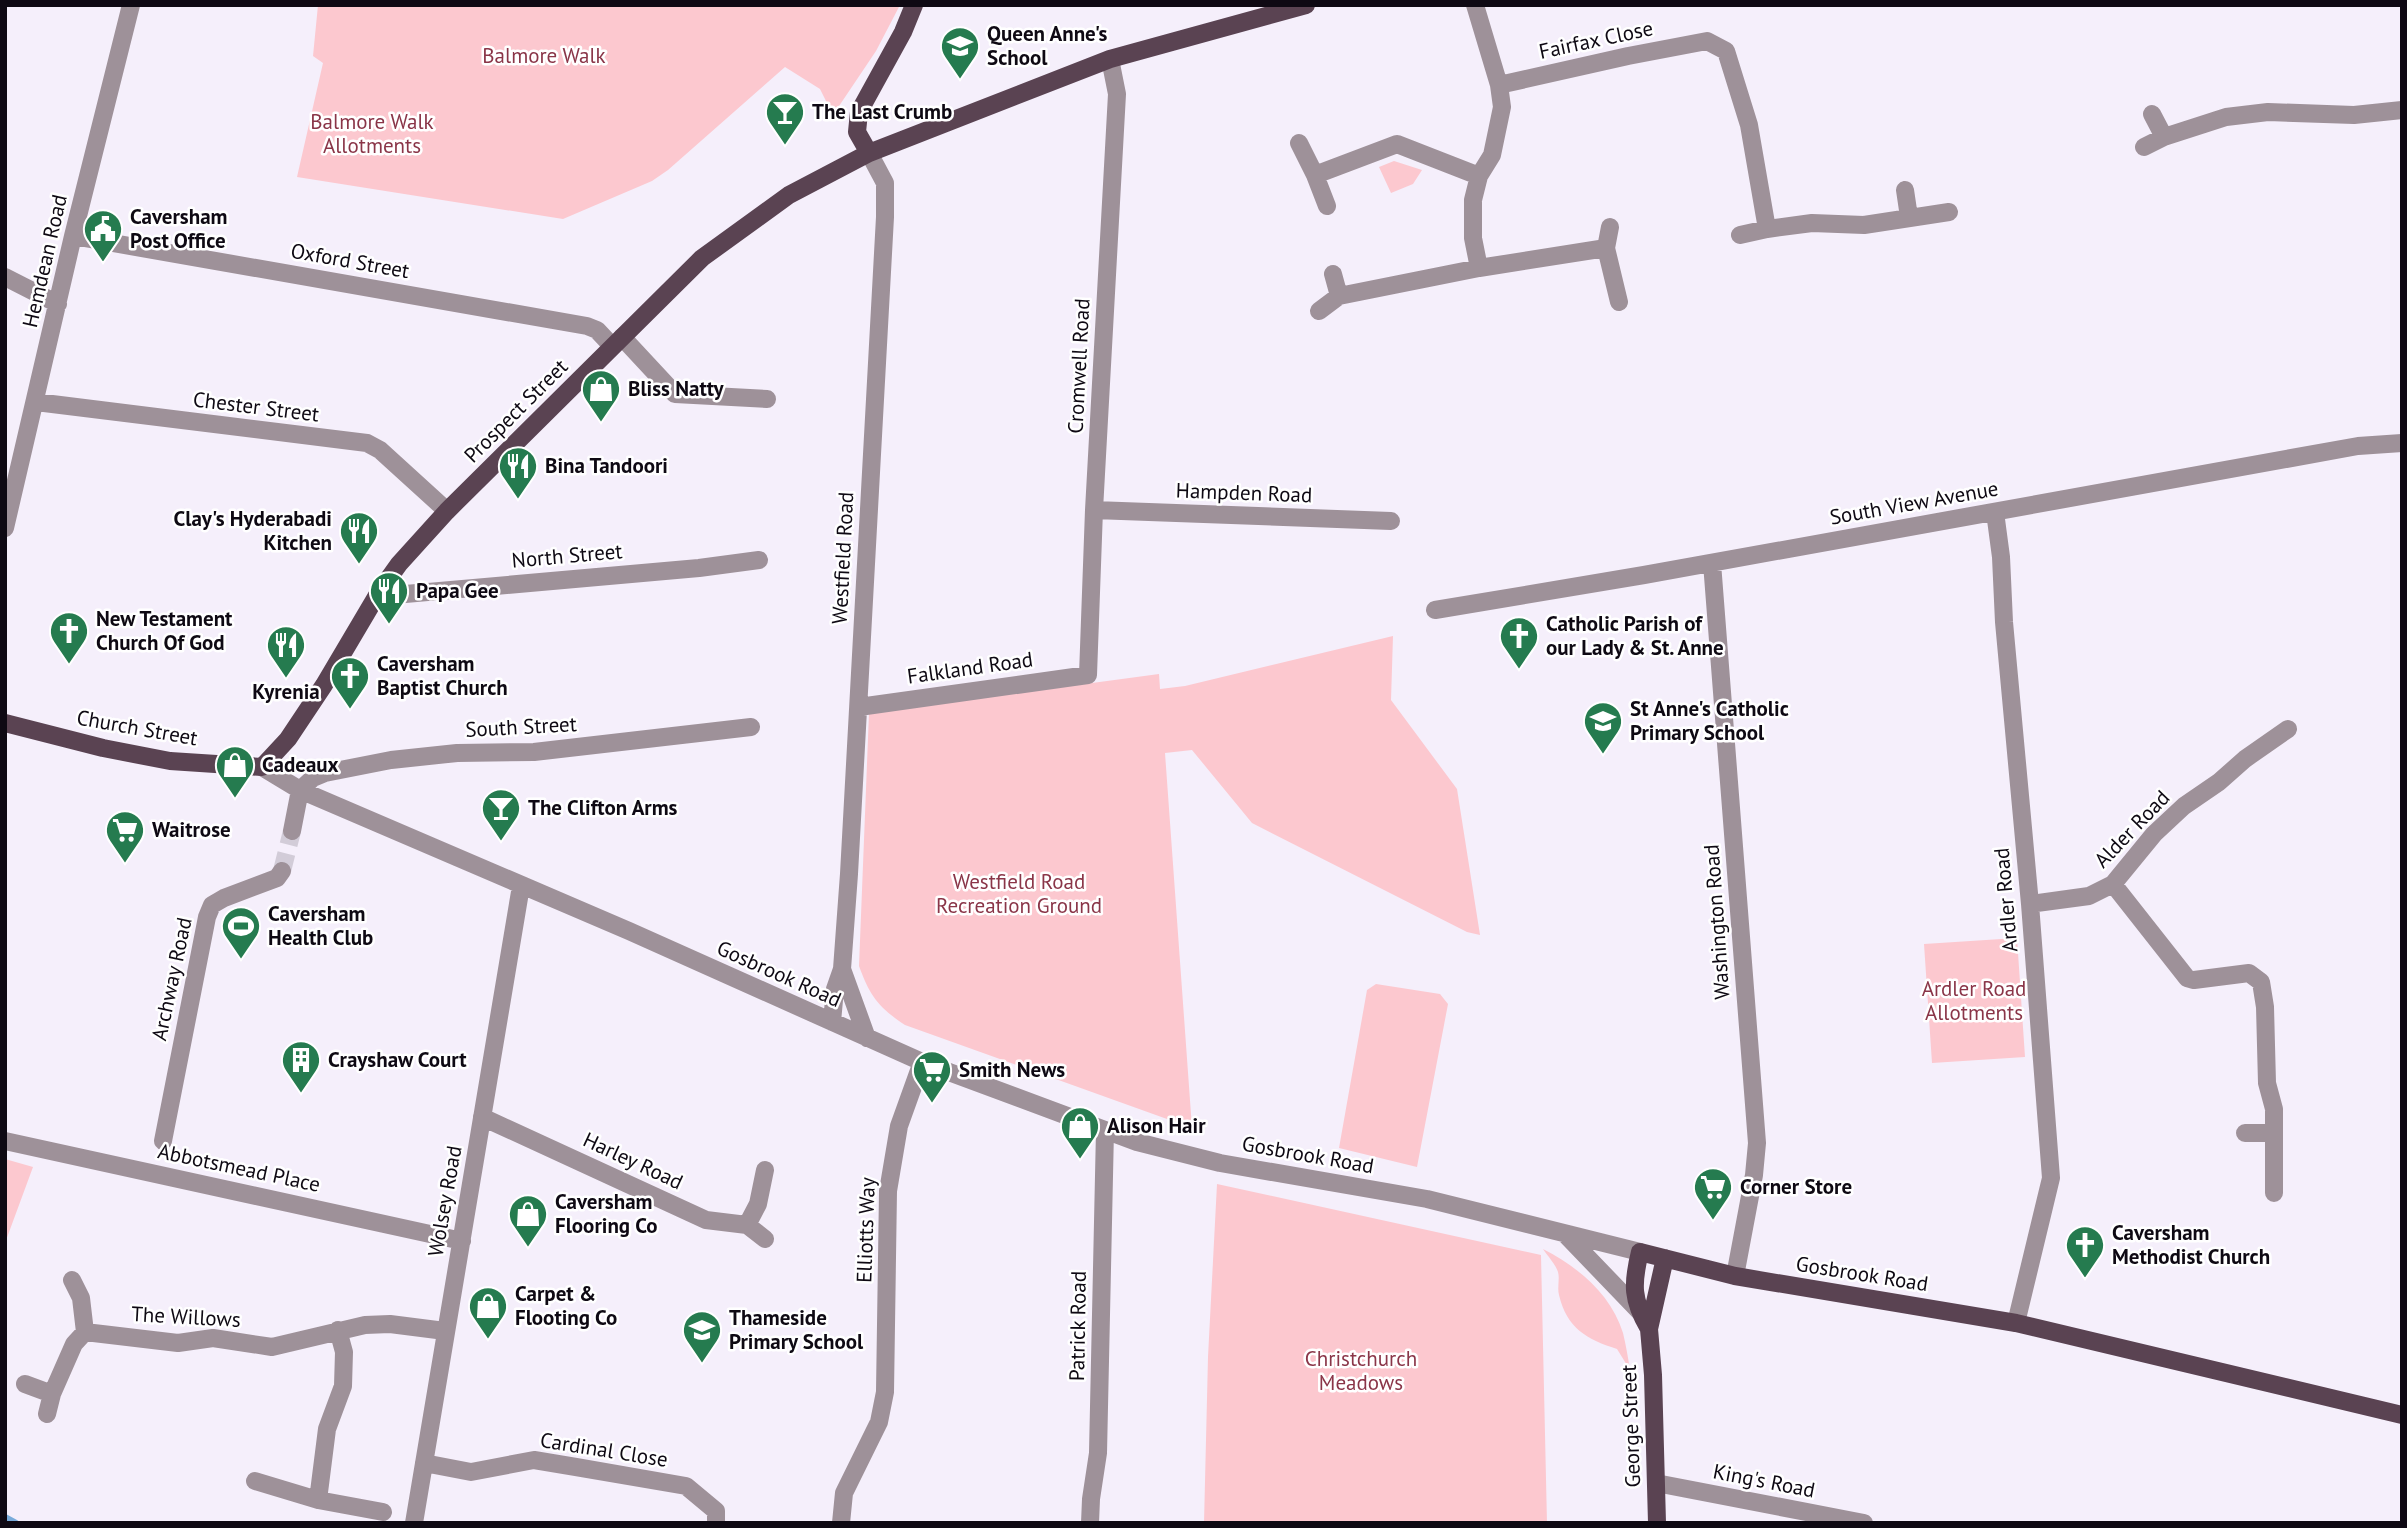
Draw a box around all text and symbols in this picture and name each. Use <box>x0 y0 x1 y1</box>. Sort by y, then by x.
street label: Fairfax Close <box>1536 14 1655 65</box>
place label: Queen Anne's School <box>987 20 1108 71</box>
school or university icon: Queen Anne's School <box>939 25 981 80</box>
park label: Balmore Walk <box>482 42 606 69</box>
bar icon: The Last Crumb <box>764 91 806 146</box>
place label: The Last Crumb <box>812 98 952 125</box>
park label: Balmore Walk Allotments <box>310 108 434 159</box>
street label: Hemdean Road <box>16 192 73 330</box>
place label: Caversham Post Office <box>130 203 227 254</box>
public building icon: Caversham Post Office <box>82 208 124 263</box>
street label: Oxford Street <box>289 237 411 284</box>
street label: Cromwell Road <box>1061 298 1096 434</box>
street label: Prospect Street <box>458 353 573 468</box>
shop icon: Bliss Natty <box>580 368 622 423</box>
place label: Bliss Natty <box>628 375 725 402</box>
street label: Chester Street <box>191 385 321 428</box>
restaurant icon: Bina Tandoori <box>497 445 539 500</box>
place label: Bina Tandoori <box>545 452 668 479</box>
street label: South View Avenue <box>1827 474 2000 531</box>
street label: Hampden Road <box>1175 477 1313 508</box>
street label: Westfield Road <box>826 491 859 625</box>
place label: Clay's Hyderabadi Kitchen <box>174 505 332 556</box>
restaurant icon: Clay's Hyderabadi Kitchen <box>338 510 380 565</box>
street label: North Street <box>510 537 623 574</box>
restaurant icon: Papa Gee <box>368 570 410 625</box>
place label: Papa Gee <box>416 577 499 604</box>
place label: New Testament Church Of God <box>96 605 233 656</box>
church icon: New Testament Church Of God <box>48 610 90 665</box>
place label: Catholic Parish of our Lady & St. Anne <box>1546 610 1724 661</box>
church icon: Catholic Parish of our Lady & St. Anne <box>1498 615 1540 670</box>
restaurant icon: Kyrenia <box>265 624 307 679</box>
street label: Falkland Road <box>905 645 1035 690</box>
place label: Caversham Baptist Church <box>377 650 508 701</box>
church icon: Caversham Baptist Church <box>329 655 371 710</box>
place label: Kyrenia <box>252 678 320 705</box>
place label: St Anne's Catholic Primary School <box>1630 695 1789 746</box>
school or university icon: St Anne's Catholic Primary School <box>1582 700 1624 755</box>
street label: Church Street <box>75 704 200 751</box>
street label: South Street <box>465 710 577 743</box>
shop icon: Cadeaux <box>214 744 256 799</box>
place label: Cadeaux <box>262 751 339 778</box>
street label: Alder Road <box>2088 784 2175 873</box>
bar icon: The Clifton Arms <box>480 787 522 842</box>
place label: The Clifton Arms <box>528 794 678 821</box>
supermarket icon: Waitrose <box>104 809 146 864</box>
place label: Waitrose <box>152 816 231 843</box>
street label: Washington Road <box>1698 844 1735 1000</box>
street label: Ardler Road <box>1987 847 2024 953</box>
park label: Westfield Road Recreation Ground <box>936 868 1102 919</box>
place label: Caversham Health Club <box>268 900 373 951</box>
sports icon: Caversham Health Club <box>220 905 262 960</box>
street label: Archway Road <box>145 915 198 1043</box>
street label: Gosbrook Road <box>713 934 846 1013</box>
park label: Ardler Road Allotments <box>1922 975 2026 1026</box>
building icon: Crayshaw Court <box>280 1039 322 1094</box>
place label: Crayshaw Court <box>328 1046 467 1073</box>
supermarket icon: Smith News <box>911 1049 953 1104</box>
place label: Smith News <box>959 1056 1065 1083</box>
shop icon: Alison Hair <box>1059 1105 1101 1160</box>
place label: Alison Hair <box>1107 1112 1206 1139</box>
street label: Harley Road <box>579 1126 687 1195</box>
street label: Gosbrook Road <box>1240 1130 1376 1179</box>
street label: Abbotsmead Place <box>156 1137 323 1198</box>
street label: Wolsey Road <box>421 1143 468 1258</box>
supermarket icon: Corner Store <box>1692 1166 1734 1221</box>
place label: Corner Store <box>1740 1173 1852 1200</box>
street label: Elliotts Way <box>850 1177 881 1283</box>
place label: Caversham Flooring Co <box>555 1188 657 1239</box>
shop icon: Caversham Flooring Co <box>507 1193 549 1248</box>
place label: Caversham Methodist Church <box>2112 1219 2270 1270</box>
church icon: Caversham Methodist Church <box>2064 1224 2106 1279</box>
street label: Gosbrook Road <box>1794 1250 1930 1297</box>
street label: Patrick Road <box>1063 1271 1092 1381</box>
place label: Carpet & Flooting Co <box>515 1280 617 1331</box>
shop icon: Carpet & Flooting Co <box>467 1285 509 1340</box>
street label: The Willows <box>131 1300 241 1333</box>
place label: Thameside Primary School <box>729 1304 864 1355</box>
school or university icon: Thameside Primary School <box>681 1309 723 1364</box>
park label: Christchurch Meadows <box>1305 1345 1417 1396</box>
street label: George Street <box>1615 1364 1646 1488</box>
street label: Cardinal Close <box>538 1426 670 1473</box>
street label: King's Road <box>1711 1457 1817 1504</box>

